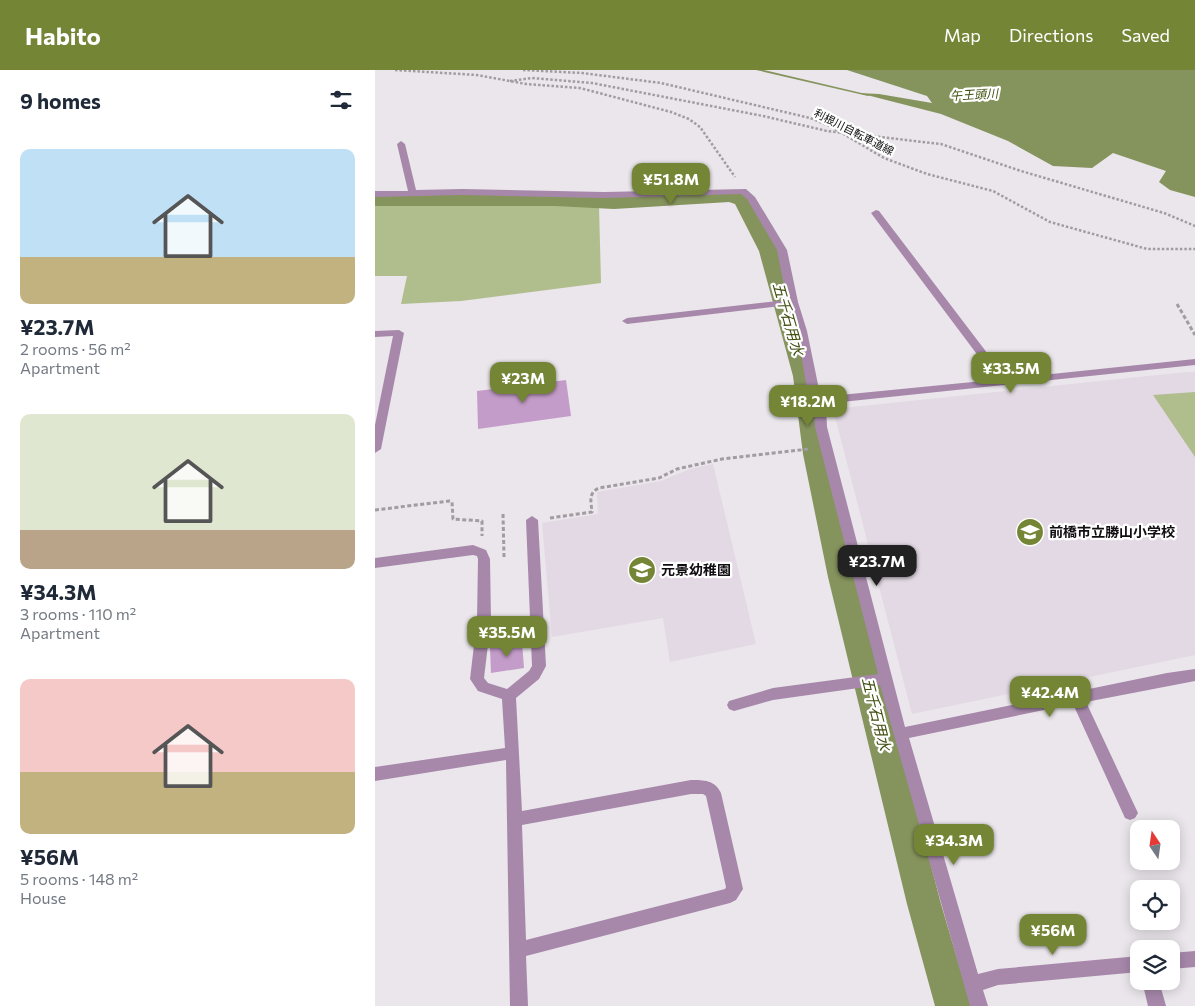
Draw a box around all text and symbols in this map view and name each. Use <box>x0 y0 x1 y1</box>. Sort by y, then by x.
text: Habito <box>25 21 101 50</box>
text: Map <box>944 24 981 46</box>
text: Directions <box>1009 24 1093 46</box>
text: Saved <box>1121 24 1170 46</box>
icon: filters <box>327 86 355 114</box>
water label: 午王頭川 <box>950 86 1000 102</box>
text: 9 homes <box>20 88 101 113</box>
street label: 利根川自転車道線 <box>812 106 896 157</box>
pin: ¥51.8M <box>630 162 712 205</box>
text: ¥51.8M <box>643 169 699 188</box>
icon: home <box>143 181 233 271</box>
water label: 五千石用水 <box>770 280 808 359</box>
text: ¥23.7M <box>20 314 95 339</box>
text: 2 rooms · 56 m² <box>20 339 131 358</box>
pin: ¥33.5M <box>970 352 1052 394</box>
text: Apartment <box>20 358 100 377</box>
text: ¥33.5M <box>982 358 1040 377</box>
pin: ¥23M <box>493 362 553 404</box>
text: ¥23M <box>501 368 545 387</box>
pin: ¥18.2M <box>767 384 849 427</box>
text: ¥18.2M <box>780 391 836 410</box>
icon: home <box>143 446 233 536</box>
school or university icon: 前橋市立勝山小学校 <box>1015 517 1045 547</box>
place label: 前橋市立勝山小学校 <box>1049 523 1175 540</box>
pin: ¥23.7M <box>836 544 918 587</box>
text: ¥23.7M <box>849 551 905 570</box>
school or university icon: 元景幼稚園 <box>627 555 657 585</box>
place label: 元景幼稚園 <box>661 561 731 578</box>
text: ¥34.3M <box>20 579 97 604</box>
text: 3 rooms · 110 m² <box>20 604 136 623</box>
pin: ¥35.5M <box>466 616 548 658</box>
text: ¥35.5M <box>478 622 536 641</box>
text: Apartment <box>20 623 100 642</box>
water label: 五千石用水 <box>859 675 895 754</box>
pin: ¥42.4M <box>1009 676 1091 718</box>
text: ¥42.4M <box>1021 682 1079 701</box>
icon: home <box>143 711 233 801</box>
north arrow <box>1130 820 1180 870</box>
map controls <box>1130 820 1180 990</box>
pin: ¥34.3M <box>913 824 995 866</box>
text: ¥34.3M <box>925 830 983 849</box>
text: ¥56M <box>20 844 79 869</box>
text: 5 rooms · 148 m² <box>20 869 138 888</box>
button: locate <box>1130 880 1180 930</box>
text: House <box>20 888 66 907</box>
pin: ¥56M <box>1023 914 1083 956</box>
text: ¥56M <box>1030 920 1076 939</box>
button: layers <box>1130 940 1180 990</box>

